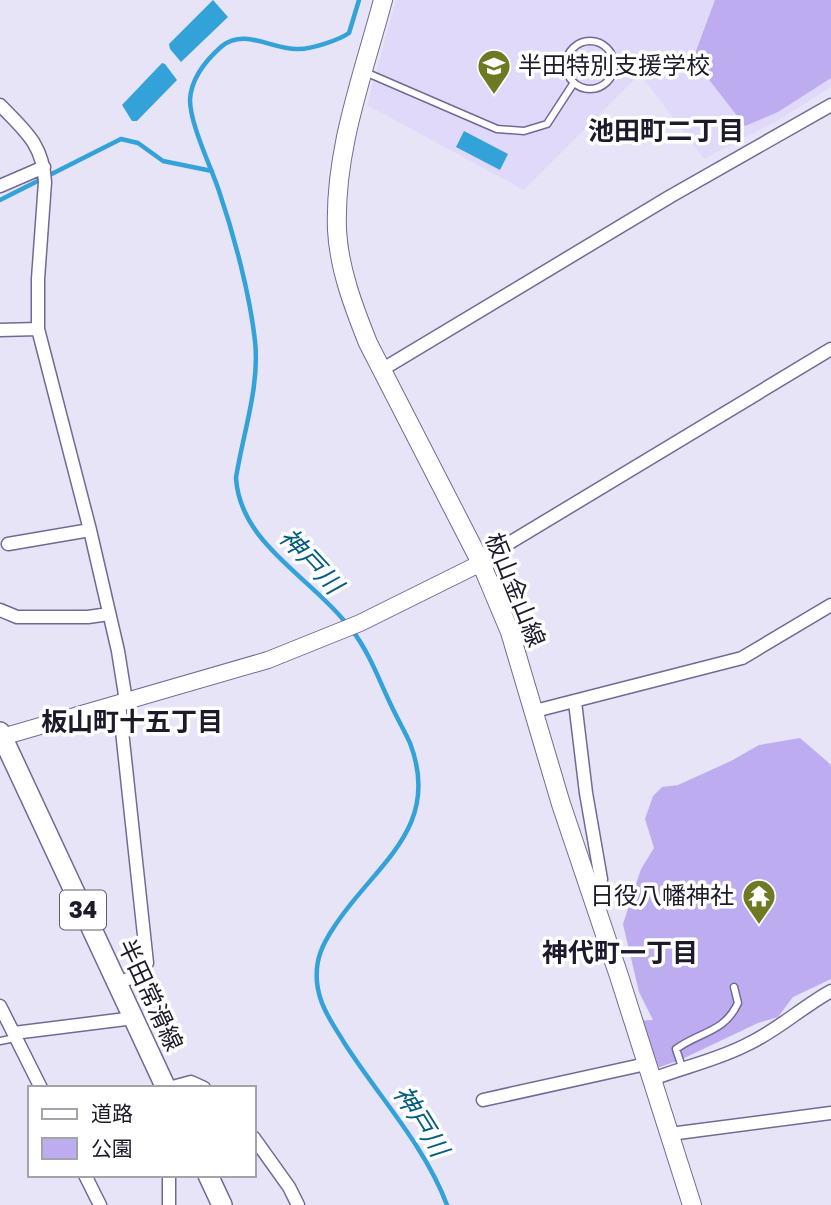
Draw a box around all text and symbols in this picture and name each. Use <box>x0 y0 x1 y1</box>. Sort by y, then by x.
school or university icon: 半田特別支援学校 <box>475 47 513 96</box>
place label: 半田特別支援学校 <box>518 50 710 79</box>
district label: 池田町二丁目 <box>588 115 744 146</box>
water label: 神戸川 <box>273 522 351 602</box>
street label: 板山金山線 <box>480 528 552 651</box>
district label: 板山町十五丁目 <box>41 706 223 737</box>
temple icon: 日役八幡神社 <box>740 877 778 926</box>
place label: 日役八幡神社 <box>590 880 734 909</box>
road number: 34 <box>60 890 106 930</box>
street label: 半田常滑線 <box>113 934 190 1055</box>
district label: 神代町一丁目 <box>542 937 698 968</box>
water label: 神戸川 <box>388 1079 457 1165</box>
legend <box>28 1086 256 1177</box>
text: 道路 <box>91 1100 133 1126</box>
text: 公園 <box>91 1135 133 1161</box>

